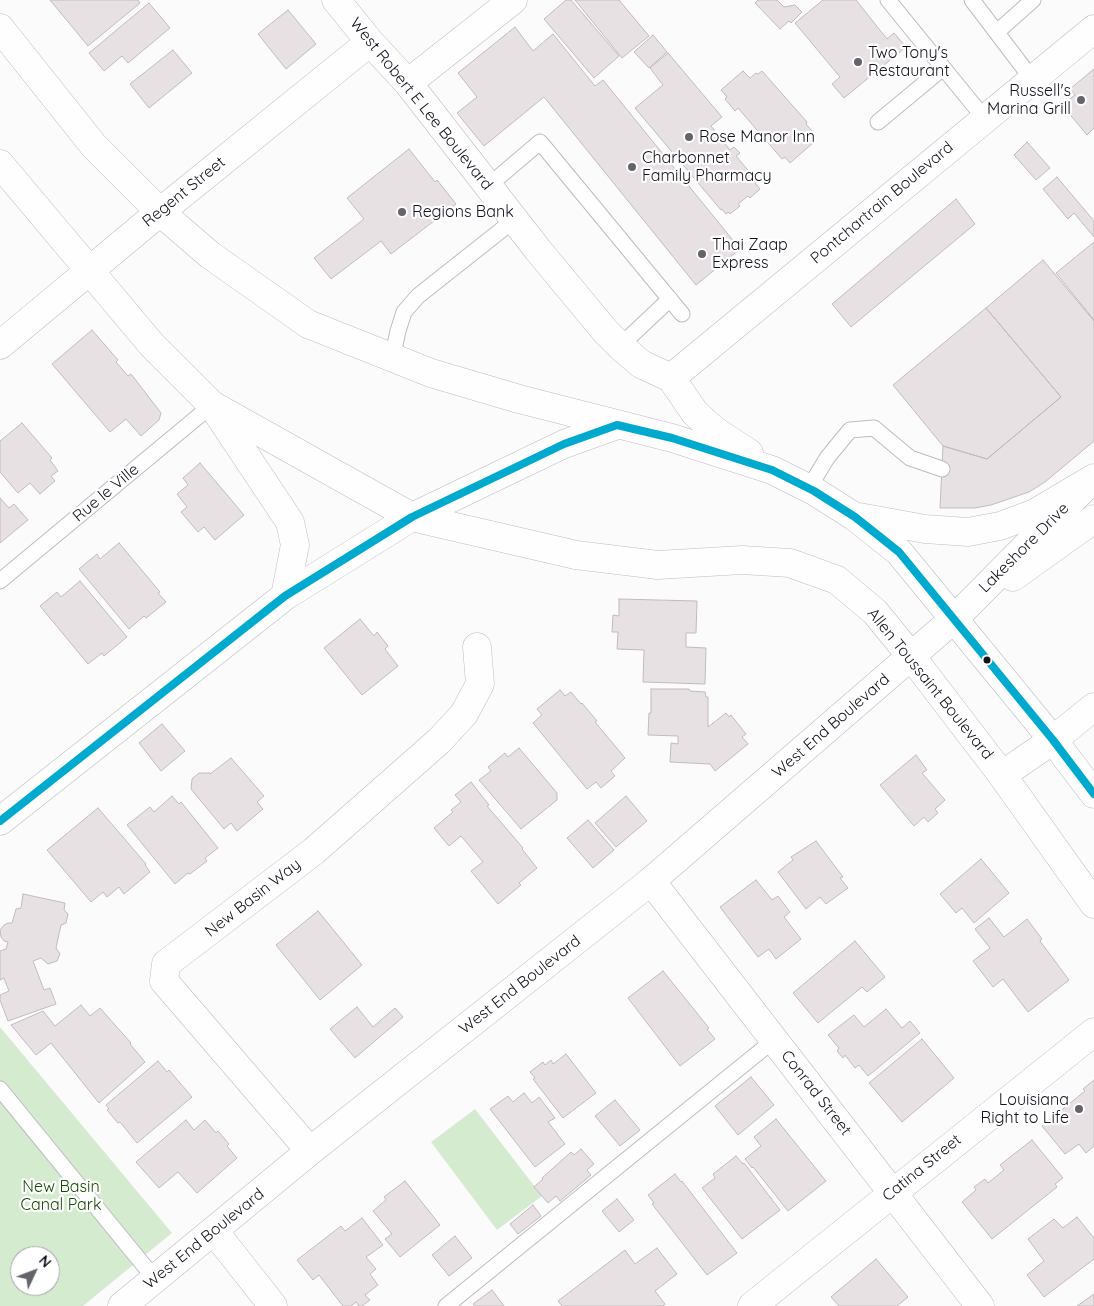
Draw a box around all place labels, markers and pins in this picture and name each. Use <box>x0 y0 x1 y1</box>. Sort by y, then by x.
place label: Two Tony's Restaurant <box>868 43 950 81</box>
marker: Two Tony's Restaurant <box>852 56 864 68</box>
place label: Russell's Marina Grill <box>987 81 1071 119</box>
marker: Russell's Marina Grill <box>1075 94 1087 106</box>
place label: Rose Manor Inn <box>699 127 815 147</box>
marker: Rose Manor Inn <box>683 131 695 143</box>
place label: Charbonnet Family Pharmacy <box>642 148 771 186</box>
marker: Charbonnet Family Pharmacy <box>626 161 638 173</box>
place label: Regions Bank <box>412 202 514 222</box>
marker: Regions Bank <box>396 206 408 218</box>
place label: Thai Zaap Express <box>712 235 788 273</box>
marker: Thai Zaap Express <box>696 248 708 260</box>
unlabelled marker <box>982 655 992 665</box>
place label: Louisiana Right to Life <box>980 1090 1069 1128</box>
marker: Louisiana Right to Life <box>1073 1103 1085 1115</box>

